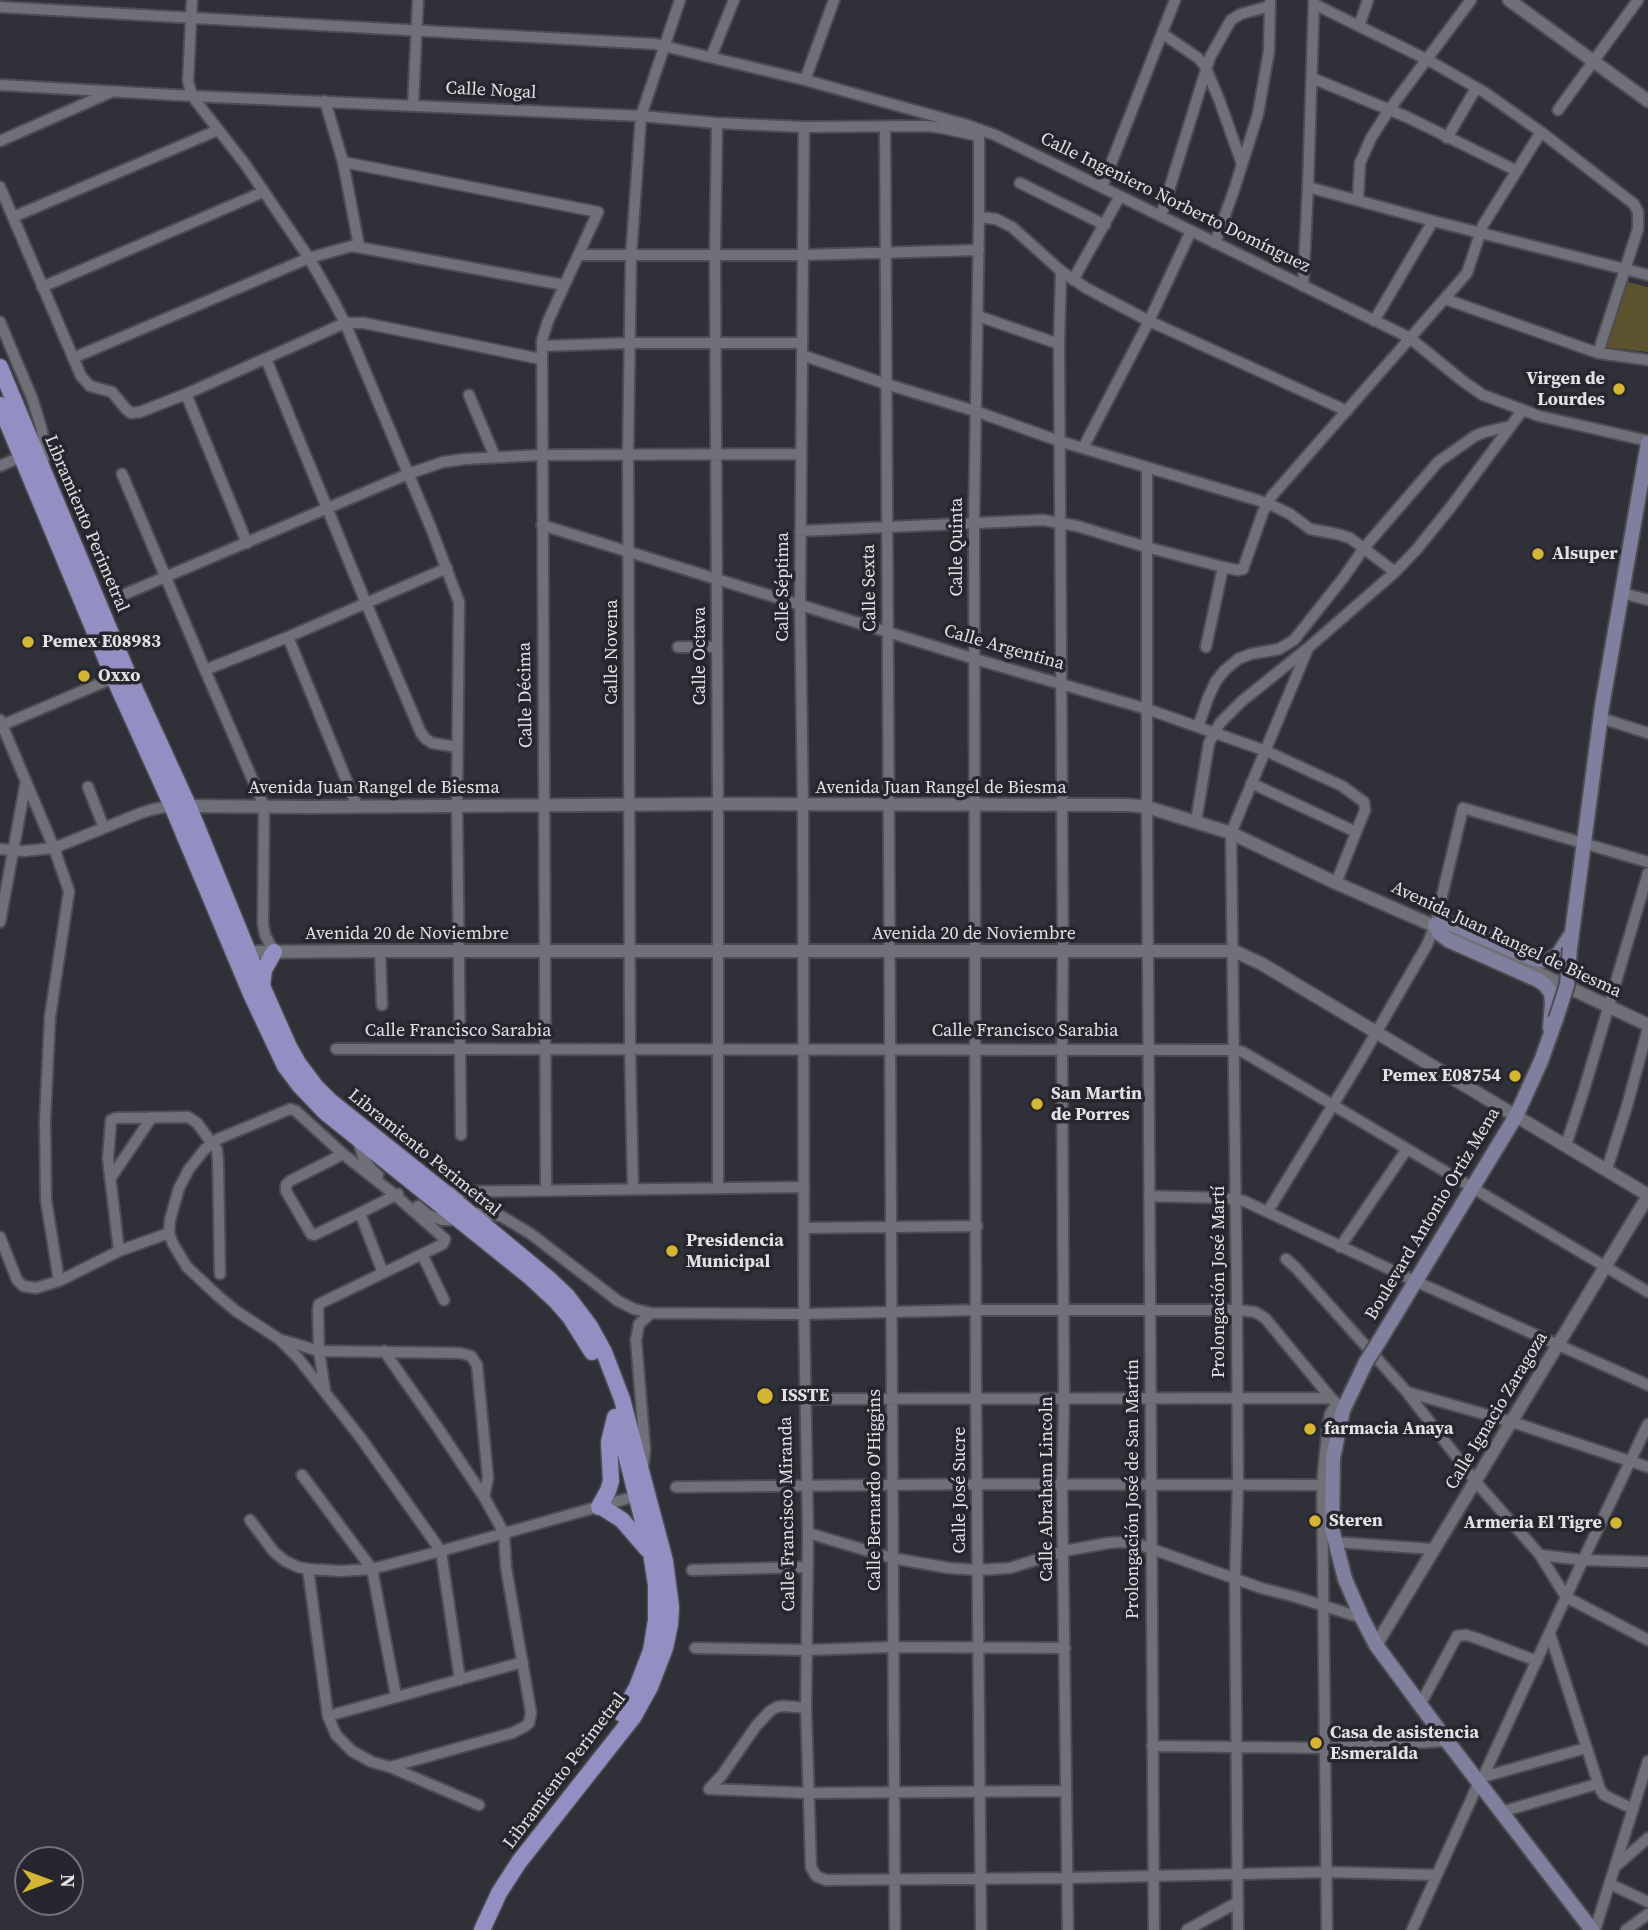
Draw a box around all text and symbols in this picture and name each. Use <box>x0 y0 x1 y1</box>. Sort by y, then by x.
street label: Calle Nogal <box>445 78 537 104</box>
street label: Calle Ingeniero Norberto Domínguez <box>1037 128 1313 278</box>
place label: Virgen de Lourdes <box>1526 368 1605 410</box>
marker: Virgen de Lourdes <box>1611 381 1627 397</box>
street label: Libramiento Perimetral <box>39 432 133 616</box>
street label: Calle Quinta <box>946 497 968 597</box>
street label: Calle Séptima <box>772 532 794 642</box>
place label: Alsuper <box>1552 543 1618 565</box>
street label: Calle Sexta <box>858 544 882 632</box>
marker: Alsuper <box>1530 546 1546 562</box>
street label: Calle Novena <box>601 599 623 705</box>
street label: Calle Octava <box>689 607 711 705</box>
street label: Calle Argentina <box>941 620 1067 676</box>
place label: Pemex E08983 <box>42 631 161 653</box>
marker: Pemex E08983 <box>20 634 36 650</box>
street label: Calle Décima <box>514 642 538 748</box>
place label: Oxxo <box>98 665 140 687</box>
marker: Oxxo <box>76 668 92 684</box>
street label: Avenida Juan Rangel de Biesma <box>248 777 500 799</box>
street label: Avenida Juan Rangel de Biesma <box>815 777 1067 799</box>
street label: Avenida Juan Rangel de Biesma <box>1388 877 1624 1003</box>
street label: Avenida 20 de Noviembre <box>305 923 509 945</box>
street label: Avenida 20 de Noviembre <box>872 923 1076 945</box>
street label: Calle Francisco Sarabia <box>365 1020 551 1042</box>
street label: Calle Francisco Sarabia <box>932 1020 1118 1042</box>
place label: Pemex E08754 <box>1382 1065 1501 1087</box>
marker: Pemex E08754 <box>1507 1068 1523 1084</box>
place label: San Martin de Porres <box>1051 1083 1142 1126</box>
street label: Libramiento Perimetral <box>343 1085 505 1221</box>
marker: San Martin de Porres <box>1029 1096 1045 1112</box>
street label: Boulevard Antonio Ortiz Mena <box>1361 1104 1505 1324</box>
street label: Prolongación José Martí <box>1208 1186 1230 1378</box>
place label: Presidencia Municipal <box>686 1230 784 1272</box>
marker: Presidencia Municipal <box>664 1243 680 1259</box>
street label: Calle Ignacio Zaragoza <box>1441 1328 1553 1494</box>
street label: Prolongación José de San Martín <box>1122 1359 1144 1619</box>
place label: ISSTE <box>781 1385 829 1407</box>
marker: ISSTE <box>755 1386 775 1406</box>
street label: Calle Bernardo O'Higgins <box>864 1389 886 1591</box>
street label: Calle Abraham Lincoln <box>1036 1396 1058 1582</box>
street label: Calle Francisco Miranda <box>775 1416 801 1612</box>
place label: farmacia Anaya <box>1324 1418 1454 1440</box>
marker: farmacia Anaya <box>1302 1421 1318 1437</box>
street label: Calle José Sucre <box>949 1427 971 1553</box>
place label: Steren <box>1329 1510 1383 1532</box>
place label: Armeria El Tigre <box>1464 1512 1602 1534</box>
marker: Steren <box>1307 1513 1323 1529</box>
marker: Armeria El Tigre <box>1608 1515 1624 1531</box>
street label: Libramiento Perimetral <box>499 1689 631 1853</box>
place label: Casa de asistencia Esmeralda <box>1330 1722 1479 1764</box>
marker: Casa de asistencia Esmeralda <box>1308 1735 1324 1751</box>
north arrow <box>14 1846 84 1916</box>
text: N <box>55 1874 81 1888</box>

